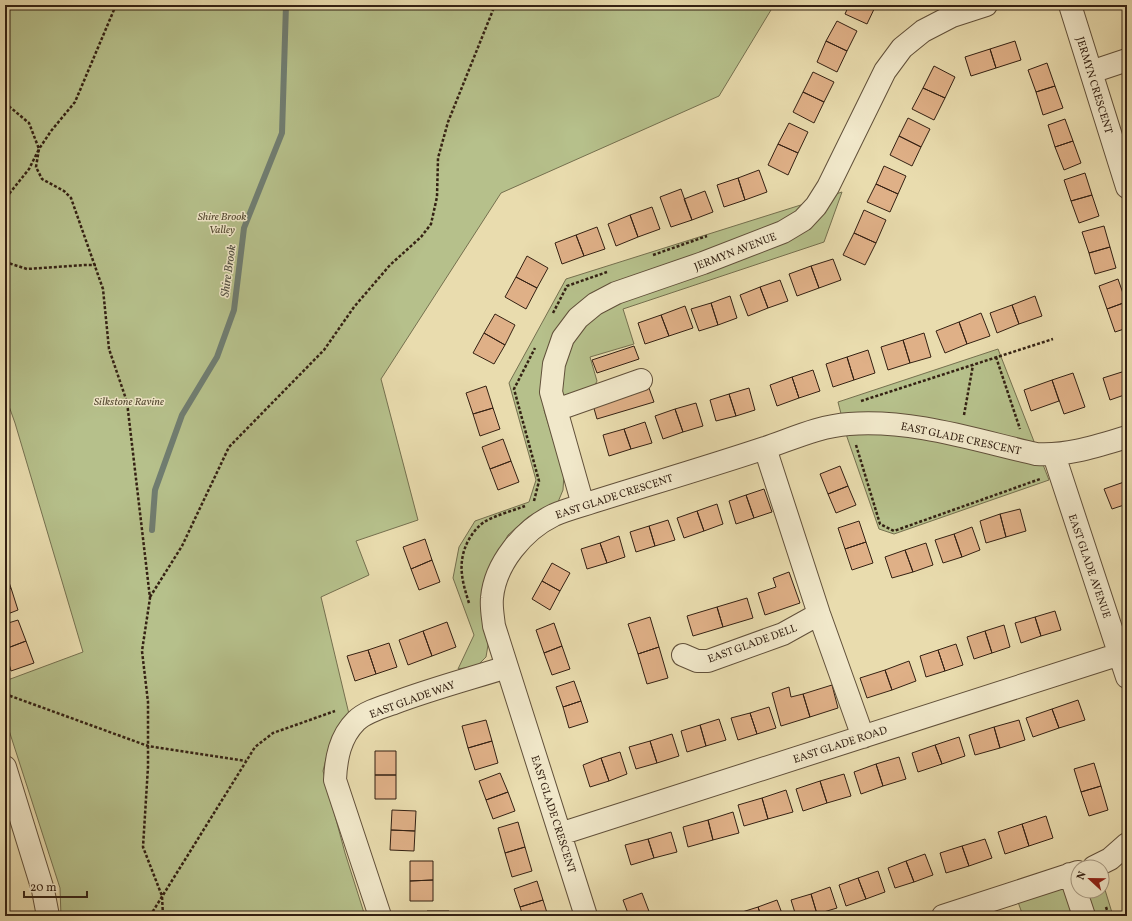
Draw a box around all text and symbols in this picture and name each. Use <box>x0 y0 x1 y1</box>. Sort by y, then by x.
street label: JERMYN CRESCENT <box>1072 35 1116 136</box>
park label: Shire Brook Valley <box>198 210 246 238</box>
street label: JERMYN AVENUE <box>692 230 779 275</box>
water label: Shire Brook <box>217 243 241 298</box>
park label: Silkstone Ravine <box>94 395 164 410</box>
street label: EAST GLADE CRESCENT <box>899 419 1023 460</box>
street label: EAST GLADE CRESCENT <box>554 471 676 524</box>
street label: EAST GLADE AVENUE <box>1064 512 1114 621</box>
street label: EAST GLADE DELL <box>706 621 799 668</box>
street label: EAST GLADE WAY <box>367 678 458 723</box>
street label: EAST GLADE ROAD <box>791 723 889 768</box>
street label: EAST GLADE CRESCENT <box>526 754 579 876</box>
north arrow <box>1070 859 1110 899</box>
text: N <box>1074 869 1091 882</box>
scale bar <box>24 873 87 899</box>
text: 20 m <box>30 880 57 896</box>

